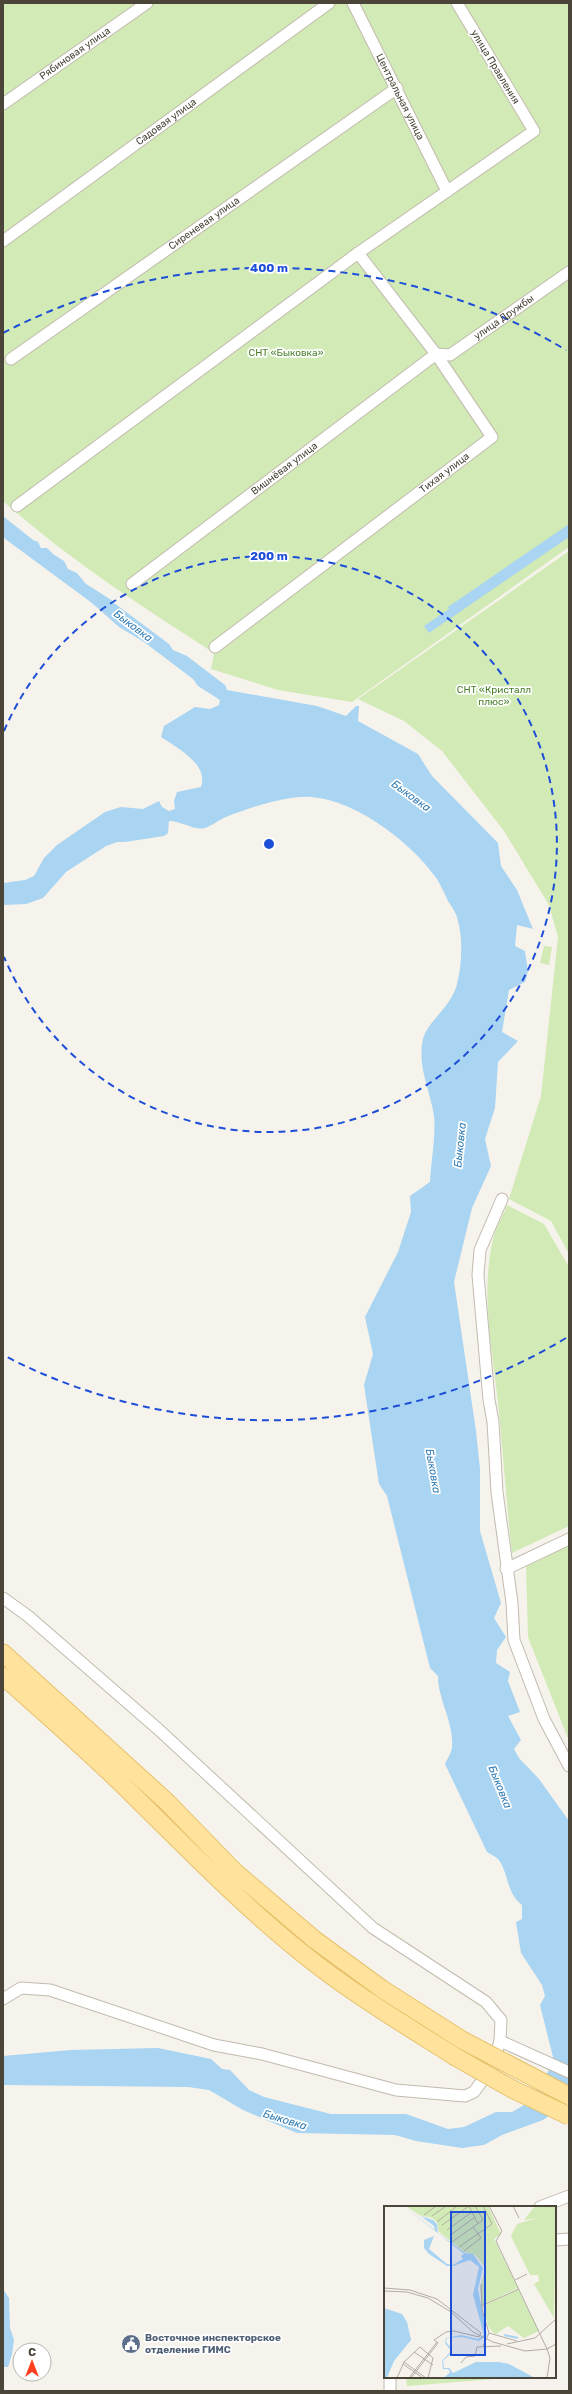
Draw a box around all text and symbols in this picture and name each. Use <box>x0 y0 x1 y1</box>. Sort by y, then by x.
street label: Рябиновая улица <box>37 25 113 82</box>
street label: улица Правления <box>468 28 522 106</box>
street label: Центральная улица <box>373 52 427 142</box>
street label: Садовая улица <box>134 96 199 148</box>
street label: Сиреневая улица <box>166 194 242 252</box>
text: 400 m <box>250 261 288 275</box>
street label: улица Дружбы <box>472 292 536 342</box>
park label: СНТ «Быковка» <box>248 347 324 359</box>
street label: Вишнёвая улица <box>249 440 320 498</box>
street label: Тихая улица <box>417 450 472 496</box>
text: 200 m <box>250 549 288 563</box>
water label: Быковка <box>111 607 155 645</box>
park label: СНТ «Кристалл плюс» <box>457 684 531 708</box>
water label: Быковка <box>389 777 434 815</box>
centre of rings <box>262 837 276 851</box>
water label: Быковка <box>451 1121 469 1168</box>
water label: Быковка <box>423 1448 443 1495</box>
water label: Быковка <box>486 1764 515 1811</box>
water label: Быковка <box>262 2107 309 2133</box>
inset map <box>384 2206 556 2378</box>
place label: Восточное инспекторское отделение ГИМС <box>145 2332 281 2356</box>
public building icon: Восточное инспекторское отделение ГИМС <box>120 2333 142 2355</box>
north arrow <box>12 2342 52 2382</box>
text: С <box>28 2346 36 2359</box>

